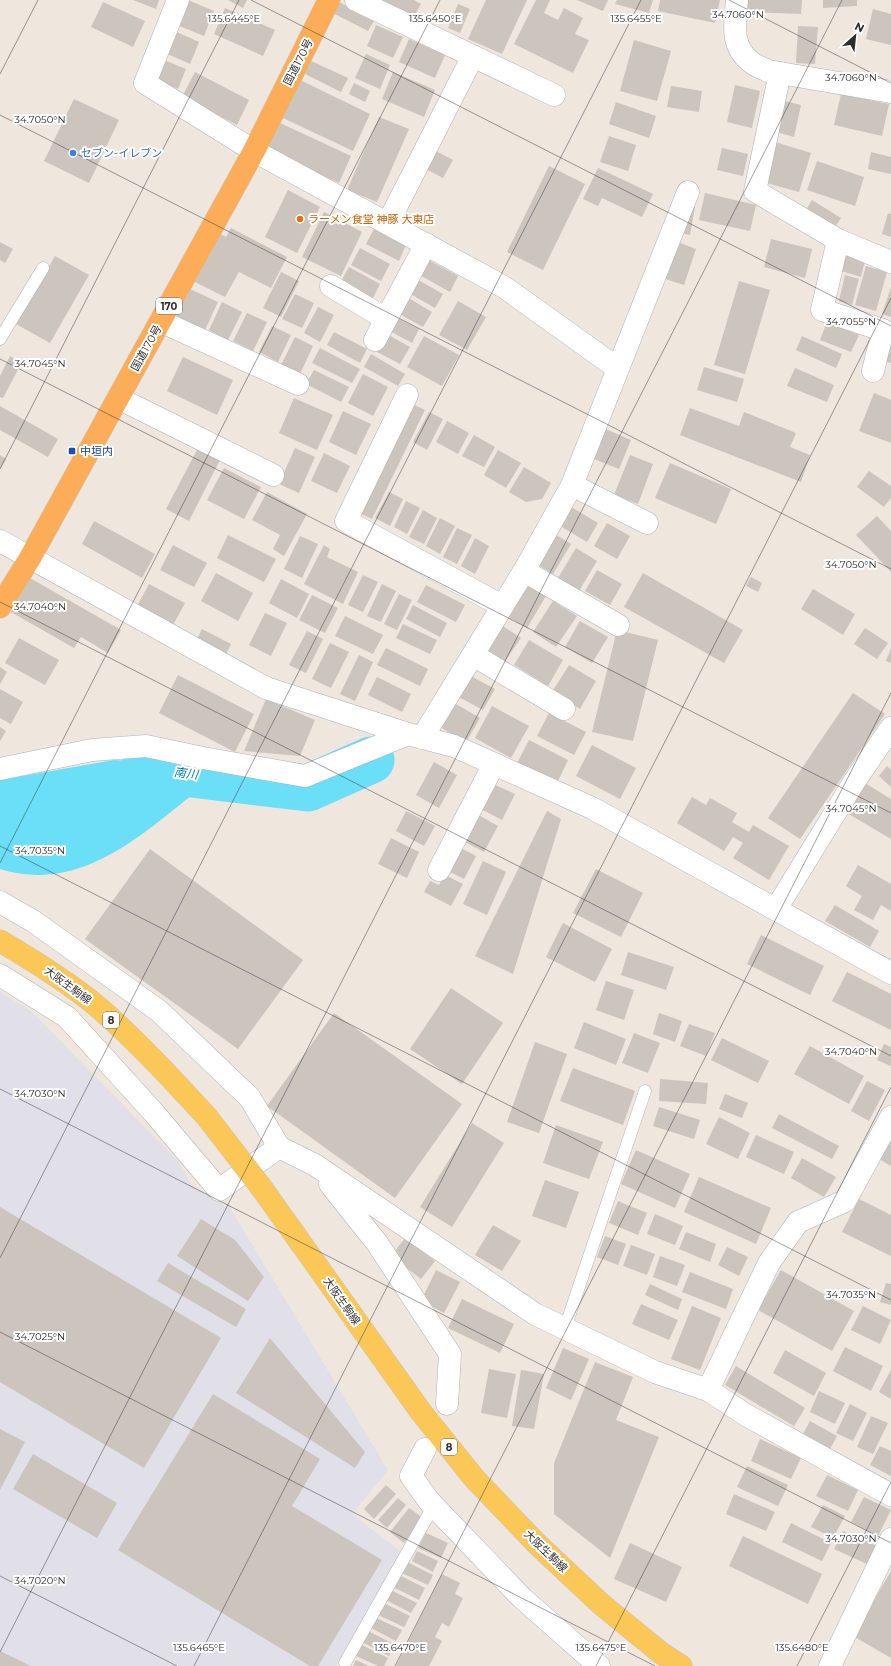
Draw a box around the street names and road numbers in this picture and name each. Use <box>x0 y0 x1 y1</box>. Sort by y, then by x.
street label: 国道170号 <box>280 36 316 88</box>
road number: 170 <box>156 298 182 314</box>
street label: 国道170号 <box>128 323 164 373</box>
street label: 大阪生駒線 <box>42 963 94 1007</box>
road number: 8 <box>103 1012 119 1028</box>
street label: 大阪生駒線 <box>320 1274 364 1328</box>
road number: 8 <box>441 1439 457 1455</box>
street label: 大阪生駒線 <box>521 1527 571 1575</box>

